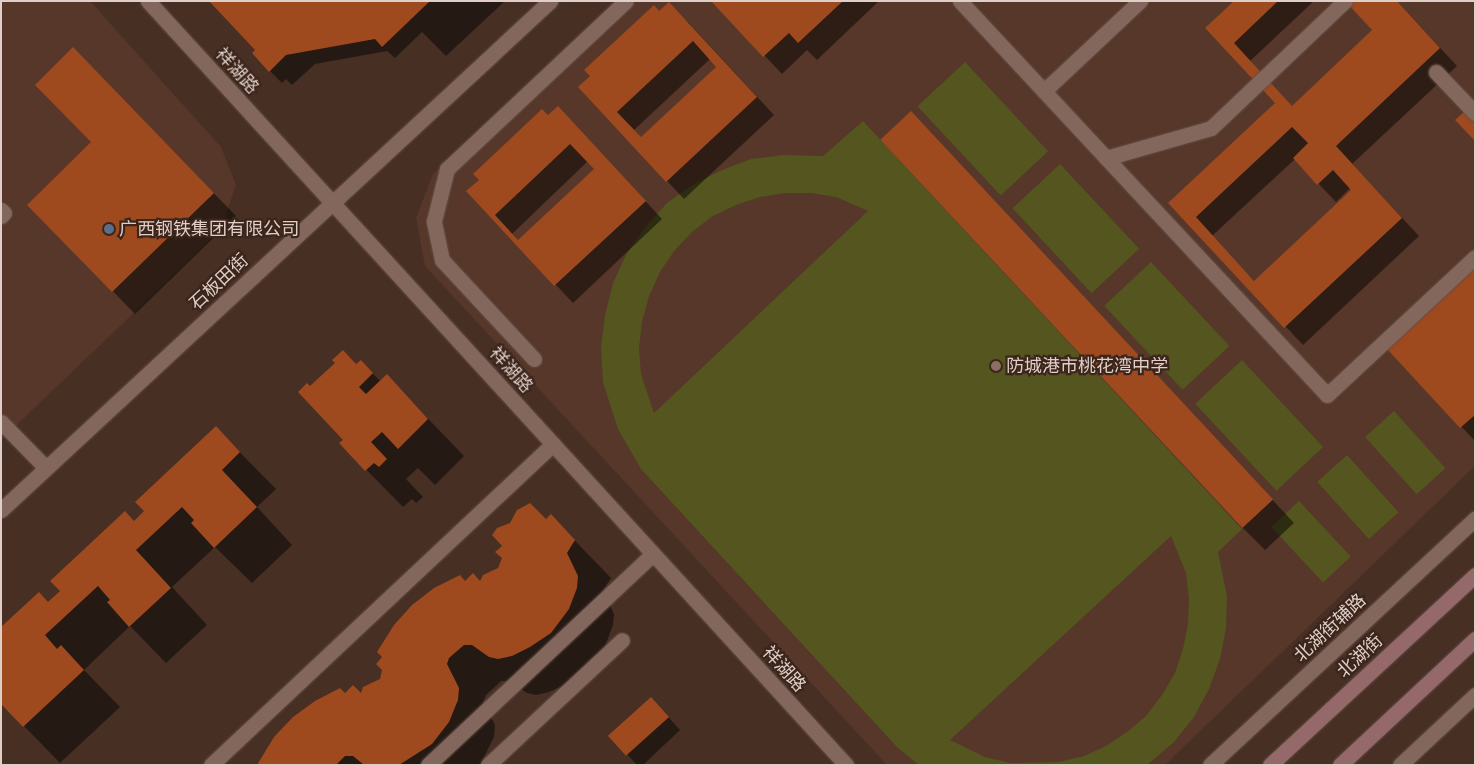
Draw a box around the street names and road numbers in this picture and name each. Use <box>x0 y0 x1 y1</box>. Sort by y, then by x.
street label: 祥湖路 <box>211 44 263 98</box>
street label: 石板田街 <box>185 250 253 314</box>
street label: 祥湖路 <box>485 343 537 397</box>
street label: 北湖街辅路 <box>1290 589 1370 667</box>
street label: 北湖街 <box>1333 630 1387 682</box>
street label: 祥湖路 <box>758 642 810 696</box>

